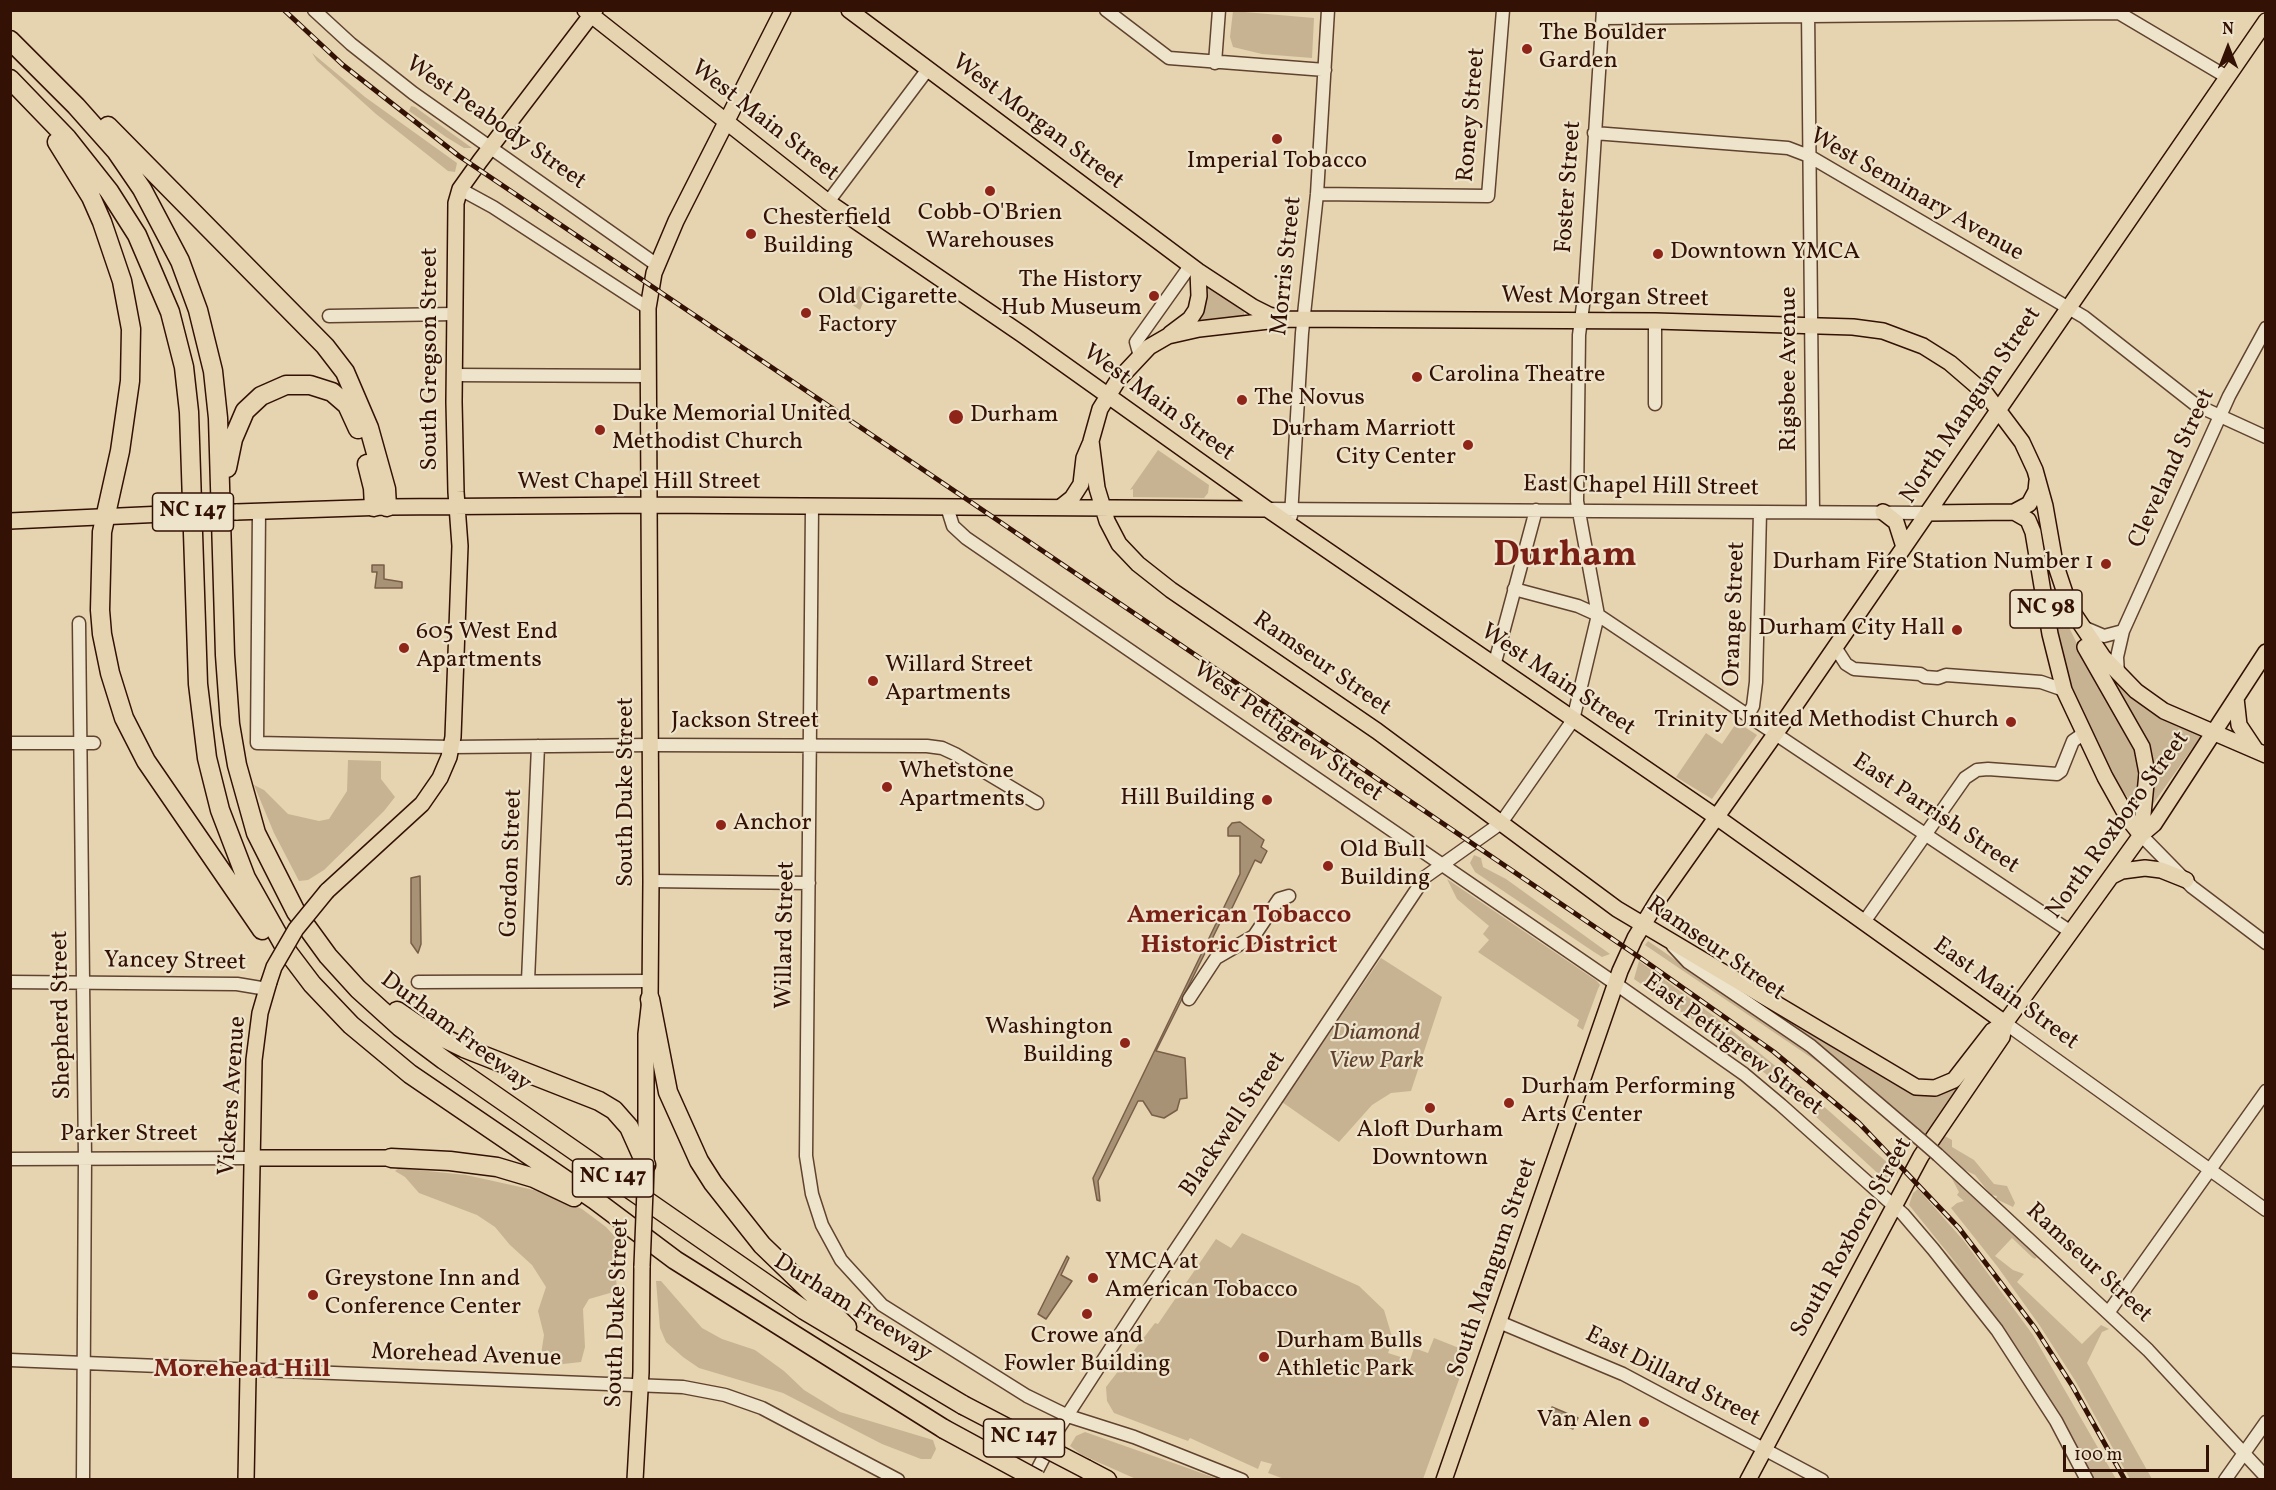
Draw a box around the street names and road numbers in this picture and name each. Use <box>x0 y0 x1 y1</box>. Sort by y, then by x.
street label: Roney Street <box>1453 47 1493 183</box>
street label: West Morgan Street <box>945 49 1129 197</box>
street label: West Peabody Street <box>399 51 591 197</box>
street label: West Main Street <box>684 55 844 189</box>
street label: Foster Street <box>1551 120 1589 254</box>
street label: West Seminary Avenue <box>1804 123 2028 269</box>
street label: Morris Street <box>1266 195 1310 337</box>
street label: South Gregson Street <box>418 247 446 471</box>
street label: West Morgan Street <box>1501 283 1709 315</box>
street label: Rigsbee Avenue <box>1777 286 1805 452</box>
street label: North Mangum Street <box>1895 302 2049 510</box>
street label: West Main Street <box>1076 339 1240 469</box>
street label: Cleveland Street <box>2124 385 2222 553</box>
street label: West Chapel Hill Street <box>517 470 761 498</box>
street label: East Chapel Hill Street <box>1523 472 1759 504</box>
road number: NC 147 <box>152 493 234 531</box>
street label: Orange Street <box>1719 541 1753 687</box>
road number: NC 98 <box>2010 590 2082 628</box>
street label: Ramseur Street <box>1246 607 1396 723</box>
street label: West Main Street <box>1474 619 1640 743</box>
street label: West Pettigrew Street <box>1186 657 1388 809</box>
street label: South Duke Street <box>614 697 642 887</box>
street label: Jackson Street <box>671 709 819 737</box>
street label: North Roxboro Street <box>2041 726 2197 926</box>
street label: East Parrish Street <box>1846 748 2024 882</box>
street label: Gordon Street <box>496 788 530 938</box>
street label: Willard Street <box>771 861 803 1009</box>
street label: Ramseur Street <box>1640 892 1790 1008</box>
street label: Shepherd Street <box>47 930 79 1100</box>
street label: East Main Street <box>1926 932 2084 1058</box>
street label: Yancey Street <box>104 947 246 979</box>
street label: Durham Freeway <box>374 967 536 1099</box>
street label: East Pettigrew Street <box>1636 969 1828 1123</box>
street label: Vickers Avenue <box>214 1015 254 1177</box>
street label: Blackwell Street <box>1175 1047 1293 1203</box>
street label: Parker Street <box>60 1122 198 1150</box>
street label: South Roxboro Street <box>1786 1133 1920 1343</box>
street label: South Mangum Street <box>1443 1154 1545 1382</box>
road number: NC 147 <box>572 1159 654 1197</box>
street label: Ramseur Street <box>2019 1198 2157 1330</box>
street label: South Duke Street <box>601 1218 637 1408</box>
street label: Durham Freeway <box>767 1249 937 1369</box>
street label: East Dillard Street <box>1580 1322 1764 1434</box>
street label: Morehead Avenue <box>370 1339 562 1375</box>
road number: NC 147 <box>984 1419 1064 1457</box>

